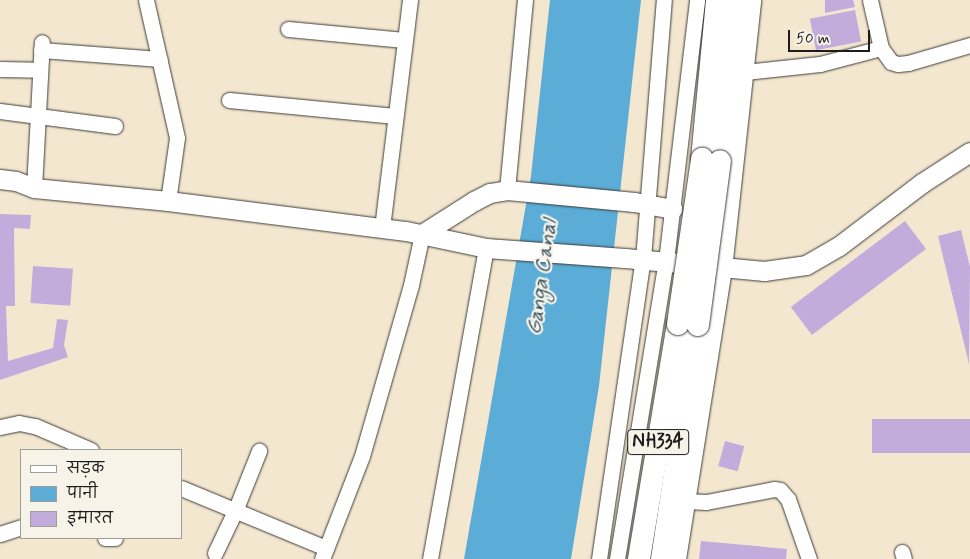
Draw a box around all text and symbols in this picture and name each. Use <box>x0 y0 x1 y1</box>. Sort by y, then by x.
scale bar <box>790 20 872 52</box>
text: 50 m <box>796 29 830 49</box>
water label: Ganga Canal <box>522 219 562 335</box>
road number: NH334 <box>627 426 689 458</box>
legend <box>20 449 182 539</box>
text: सड़क <box>67 459 104 479</box>
text: पानी <box>67 484 98 504</box>
text: इमारत <box>67 509 113 529</box>

